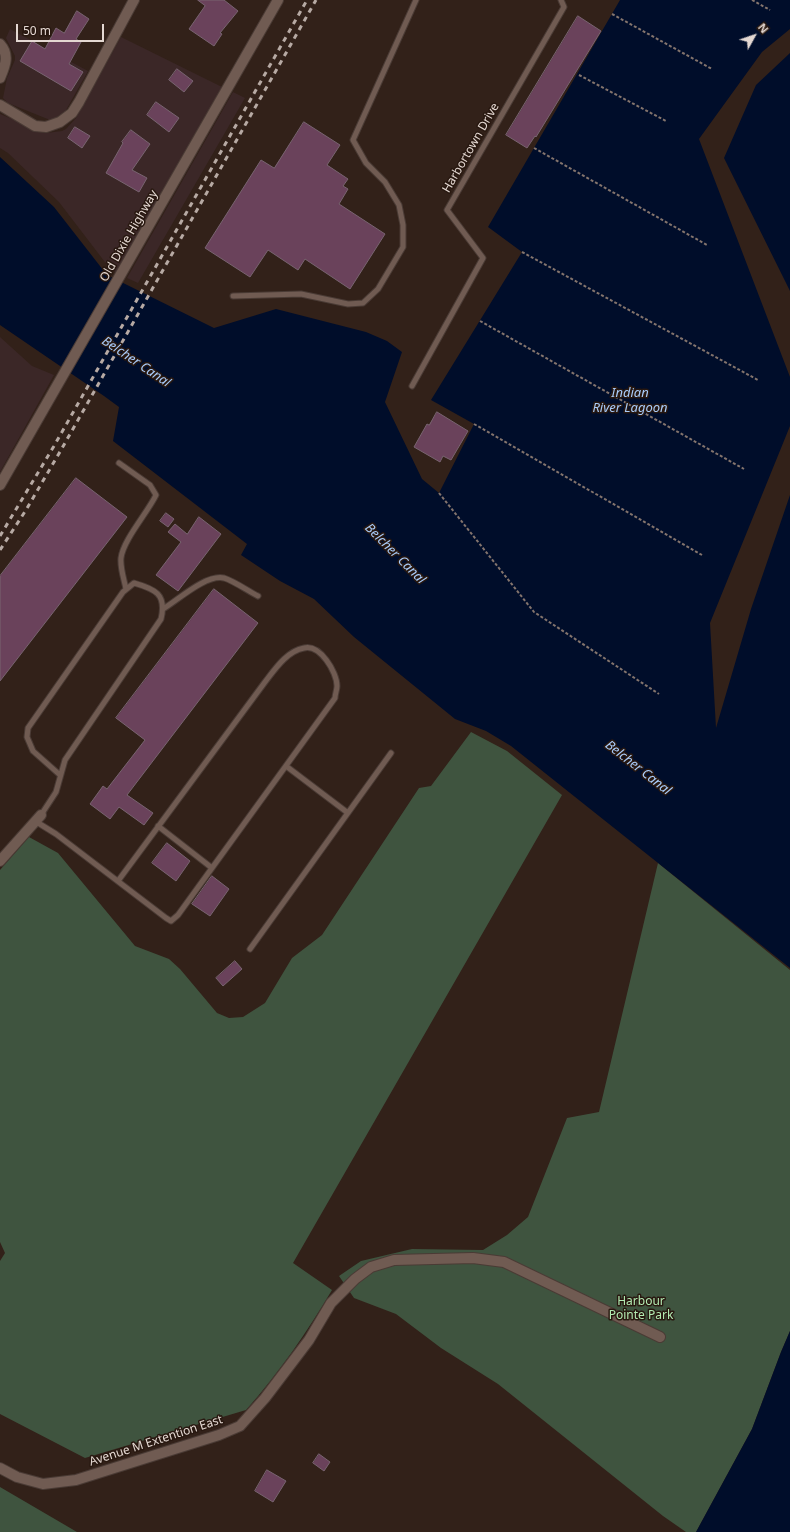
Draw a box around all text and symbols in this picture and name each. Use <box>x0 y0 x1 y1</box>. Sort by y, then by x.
scale bar <box>18 16 106 42</box>
north arrow <box>734 16 774 56</box>
text: N <box>755 20 772 36</box>
text: 50 m <box>23 22 51 39</box>
street label: Harbortown Drive <box>439 101 503 195</box>
street label: Old Dixie Highway <box>97 188 161 284</box>
water label: Belcher Canal <box>99 333 173 391</box>
water label: Indian River Lagoon <box>592 385 668 416</box>
water label: Belcher Canal <box>361 520 429 588</box>
water label: Belcher Canal <box>602 737 674 799</box>
park label: Harbour Pointe Park <box>609 1295 673 1323</box>
street label: Avenue M Extention East <box>87 1413 225 1469</box>

